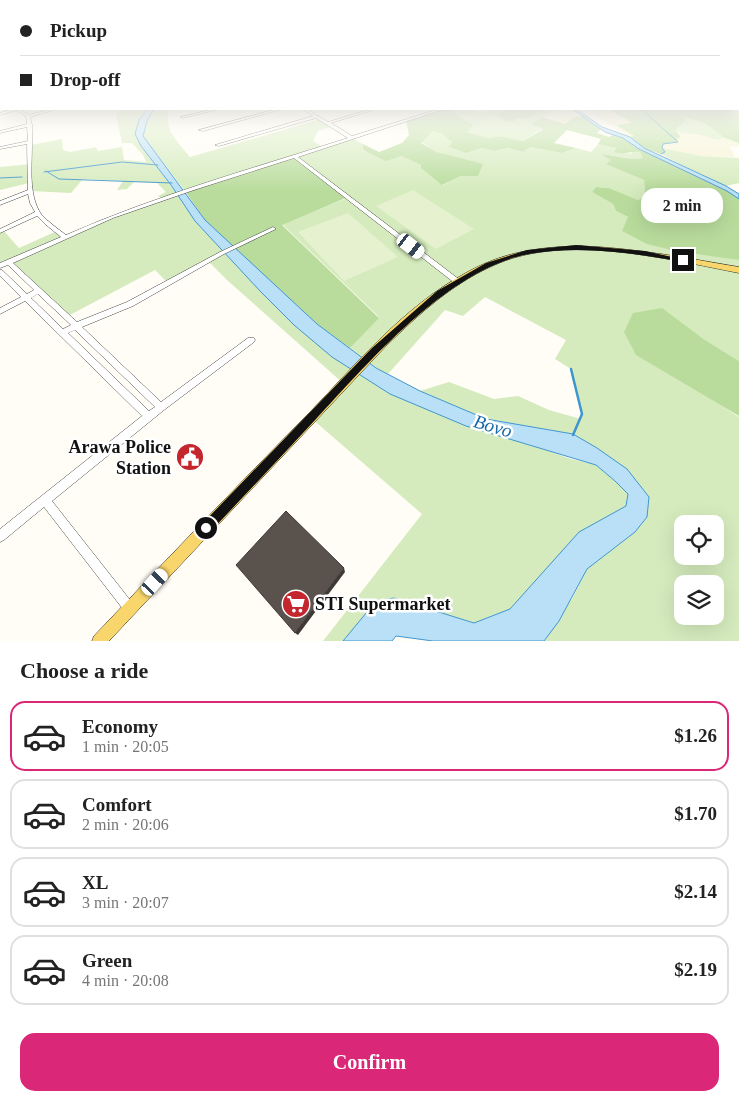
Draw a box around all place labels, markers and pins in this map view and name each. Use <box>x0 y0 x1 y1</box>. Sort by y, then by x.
place label: Arawa Police Station <box>69 437 171 478</box>
public building icon: Arawa Police Station <box>175 442 205 472</box>
supermarket icon: STI Supermarket <box>281 589 311 619</box>
place label: STI Supermarket <box>315 594 451 614</box>

